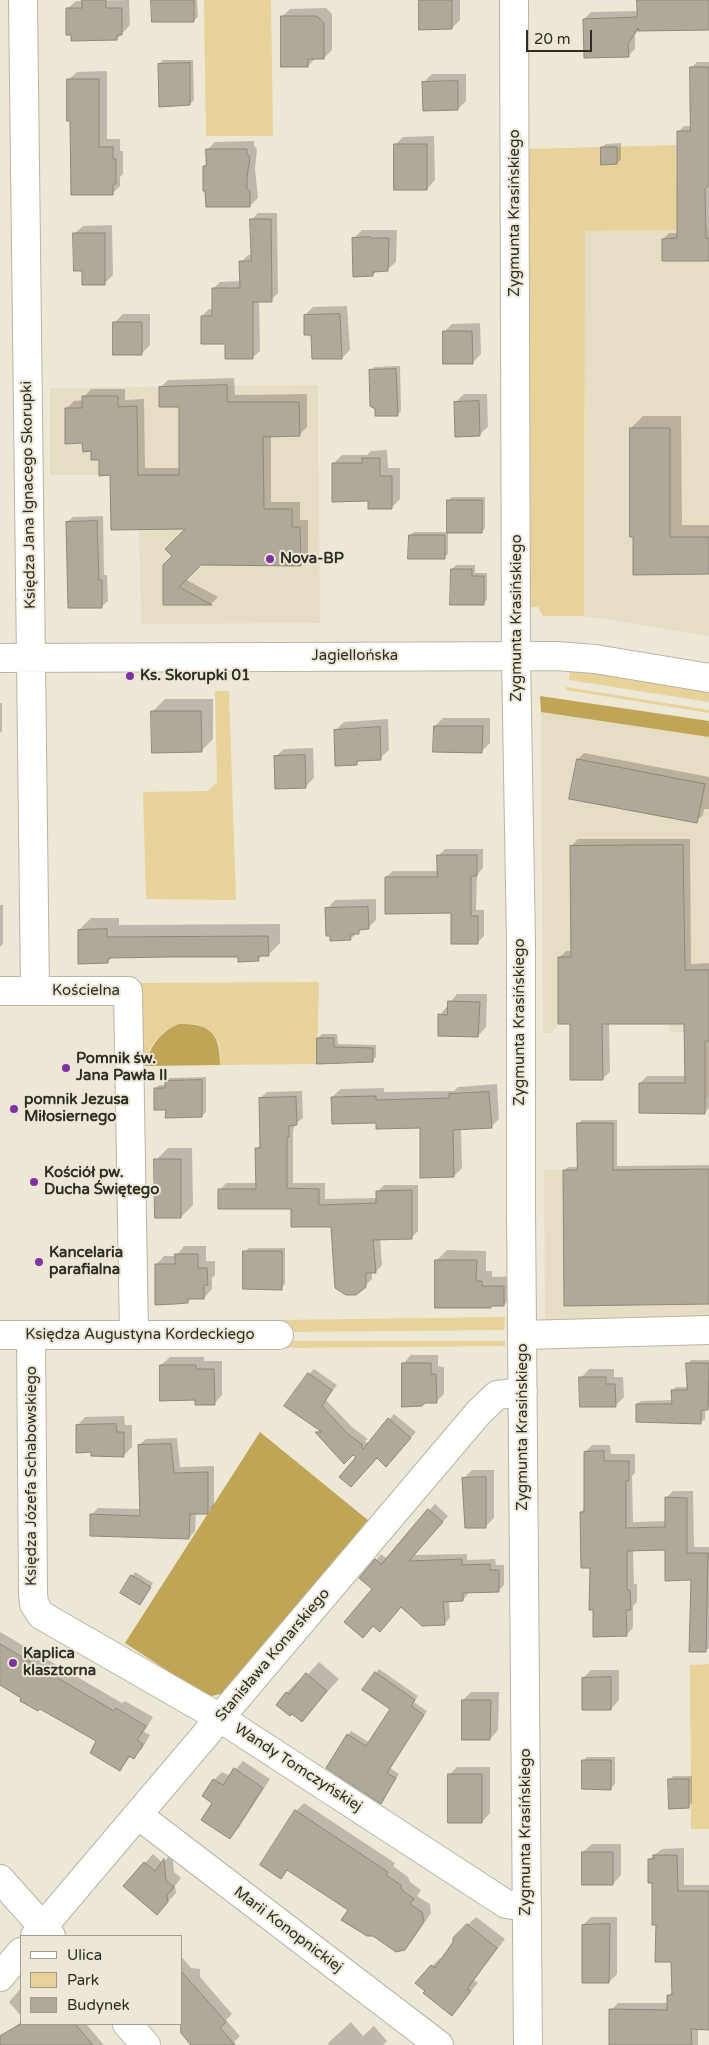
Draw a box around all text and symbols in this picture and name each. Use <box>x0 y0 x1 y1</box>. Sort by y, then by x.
scale bar <box>529 20 595 52</box>
text: 20 m <box>534 30 571 48</box>
street label: Zygmunta Krasińskiego <box>506 129 524 297</box>
street label: Księdza Jana Ignacego Skorupki <box>18 381 40 609</box>
street label: Zygmunta Krasińskiego <box>508 534 526 702</box>
place label: Nova-BP <box>280 550 344 568</box>
marker: Nova-BP <box>264 553 276 565</box>
street label: Jagiellońska <box>312 647 398 665</box>
place label: Ks. Skorupki 01 <box>140 667 250 685</box>
marker: Ks. Skorupki 01 <box>124 670 136 682</box>
street label: Zygmunta Krasińskiego <box>511 938 529 1106</box>
street label: Kościelna <box>52 982 120 1000</box>
place label: Pomnik św. Jana Pawła II <box>76 1050 168 1085</box>
marker: Pomnik św. Jana Pawła II <box>60 1062 72 1074</box>
place label: pomnik Jezusa Miłosiernego <box>24 1091 129 1126</box>
marker: pomnik Jezusa Miłosiernego <box>8 1103 20 1115</box>
place label: Kościół pw. Ducha Świętego <box>44 1164 159 1199</box>
marker: Kościół pw. Ducha Świętego <box>28 1176 40 1188</box>
place label: Kancelaria parafialna <box>49 1244 123 1279</box>
marker: Kancelaria parafialna <box>33 1256 45 1268</box>
street label: Księdza Augustyna Kordeckiego <box>25 1326 255 1344</box>
street label: Zygmunta Krasińskiego <box>514 1343 532 1511</box>
street label: Księdza Józefa Schabowskiego <box>23 1366 41 1586</box>
street label: Stanisława Konarskiego <box>212 1585 334 1725</box>
place label: Kaplica klasztorna <box>23 1645 96 1680</box>
marker: Kaplica klasztorna <box>7 1657 19 1669</box>
street label: Wandy Tomczyńskiej <box>231 1720 365 1816</box>
street label: Zygmunta Krasińskiego <box>517 1748 535 1916</box>
street label: Marii Konopnickiej <box>230 1883 346 1977</box>
legend <box>20 1935 182 2025</box>
text: Ulica <box>67 1946 102 1964</box>
text: Park <box>67 1971 99 1989</box>
text: Budynek <box>67 1996 130 2014</box>

